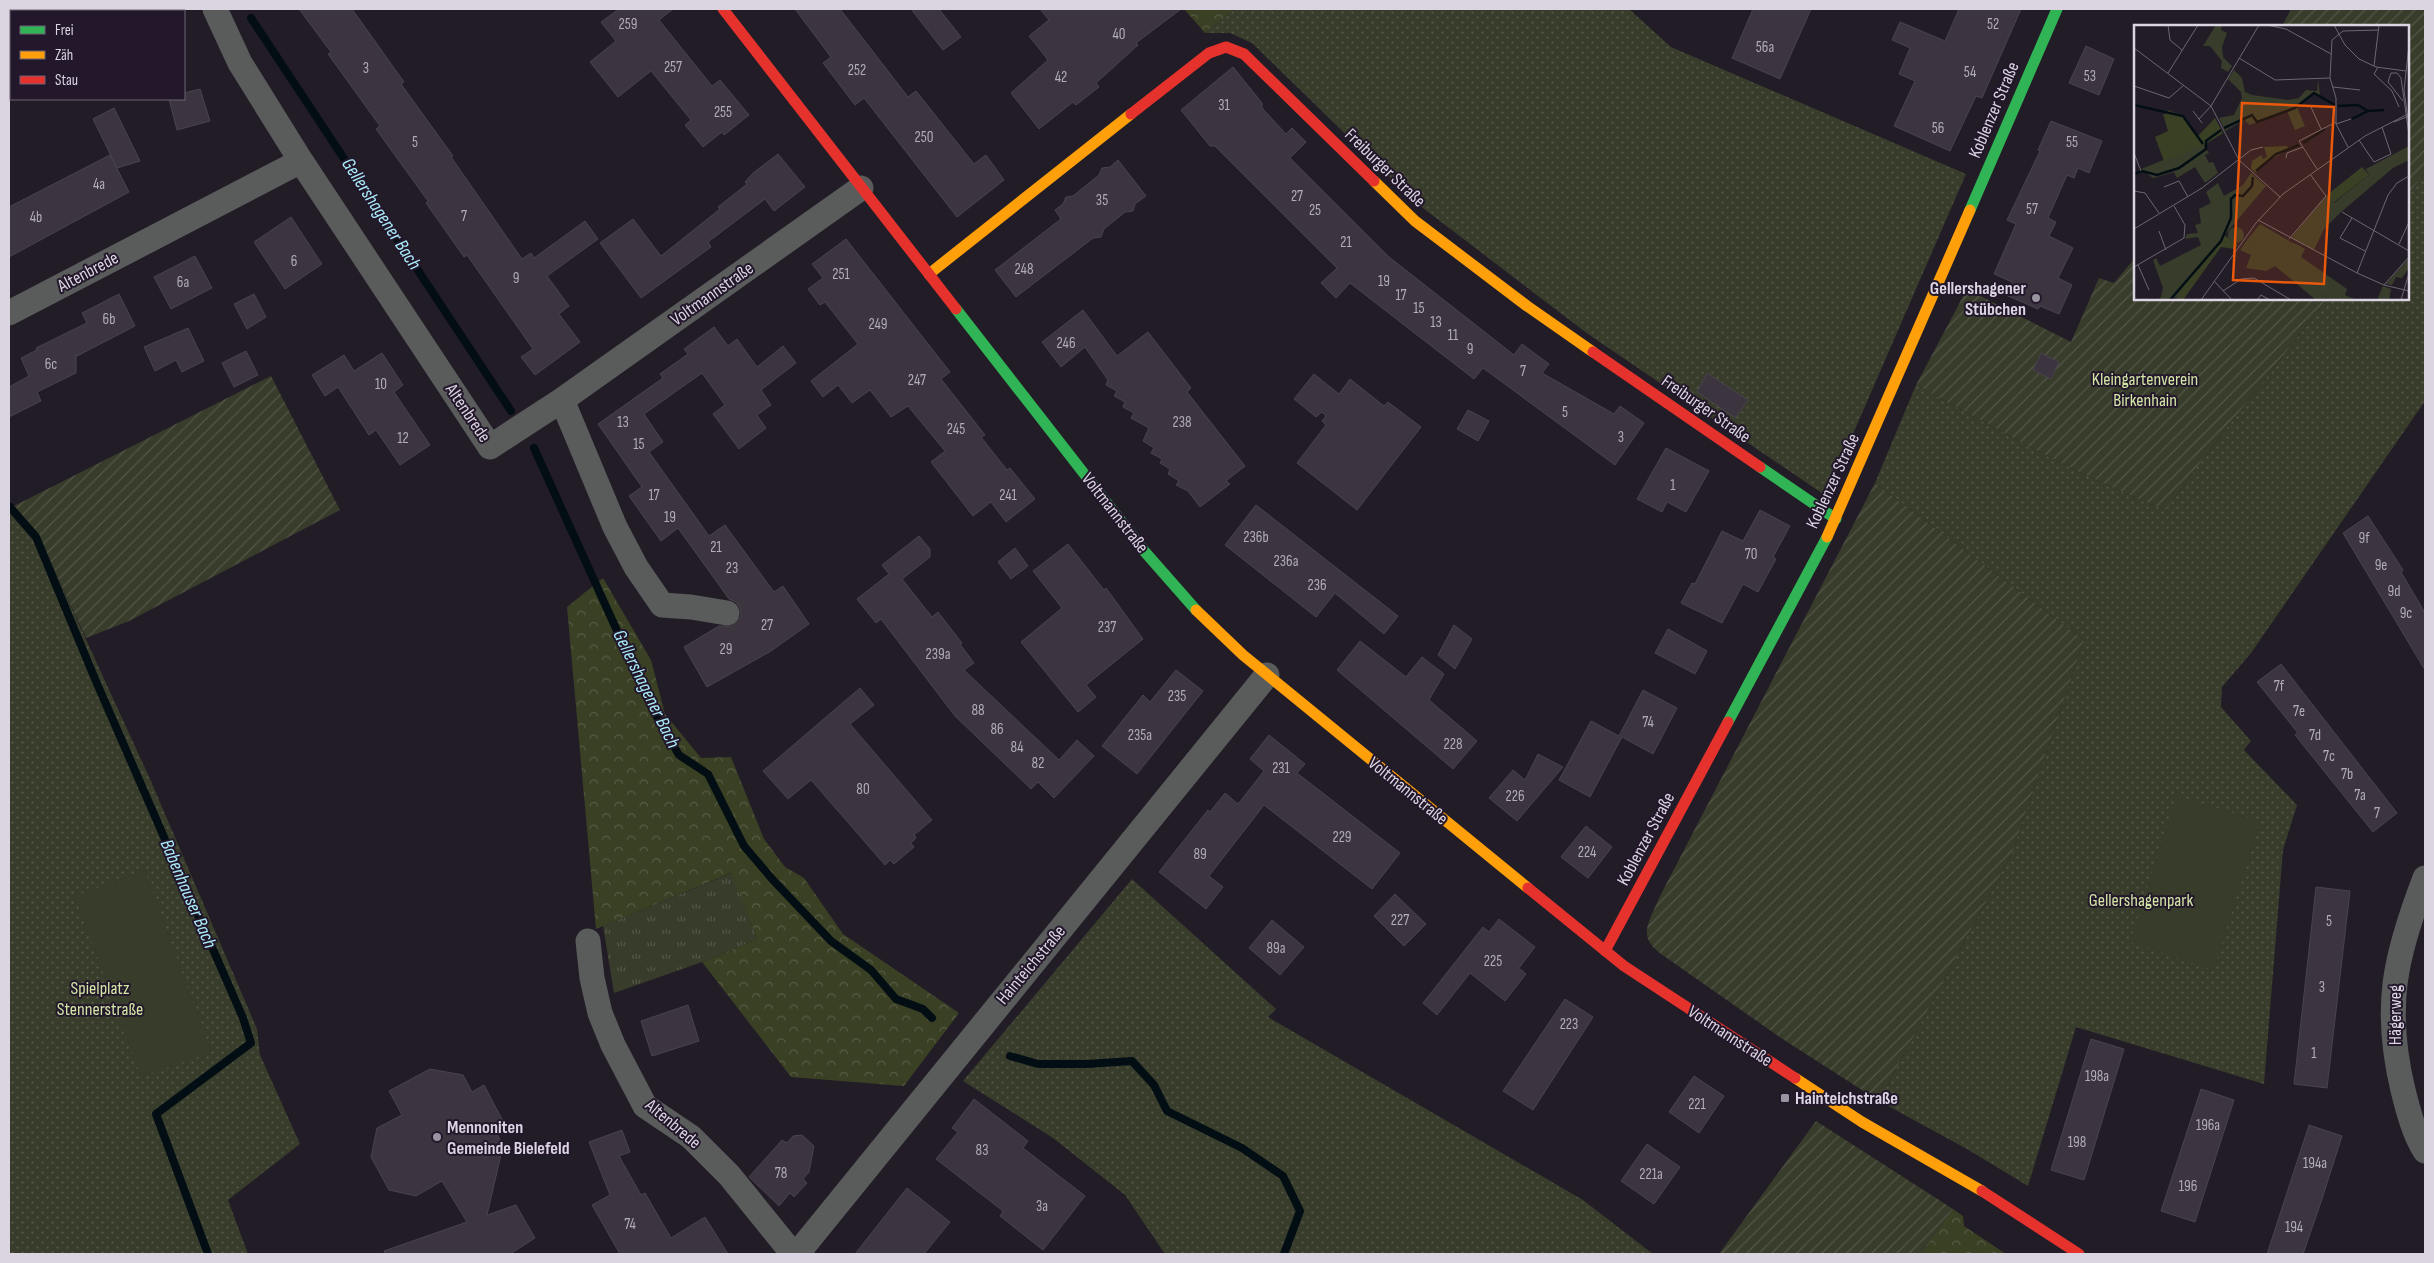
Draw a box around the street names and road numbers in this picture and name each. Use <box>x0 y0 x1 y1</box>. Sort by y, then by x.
street label: Koblenzer Straße <box>1964 59 2024 161</box>
street label: Freiburger Straße <box>1340 124 1430 212</box>
street label: Altenbrede <box>53 247 122 297</box>
street label: Voltmannstraße <box>667 258 757 330</box>
street label: Freiburger Straße <box>1657 371 1755 447</box>
street label: Altenbrede <box>440 379 495 446</box>
street label: Koblenzer Straße <box>1802 430 1864 532</box>
street label: Voltmannstraße <box>1077 469 1153 557</box>
street label: Voltmannstraße <box>1364 753 1452 829</box>
street label: Koblenzer Straße <box>1613 789 1679 889</box>
street label: Hainteichstraße <box>992 921 1070 1009</box>
street label: Hägerweg <box>2385 985 2406 1045</box>
street label: Voltmannstraße <box>1684 1001 1776 1071</box>
street label: Altenbrede <box>640 1094 705 1153</box>

